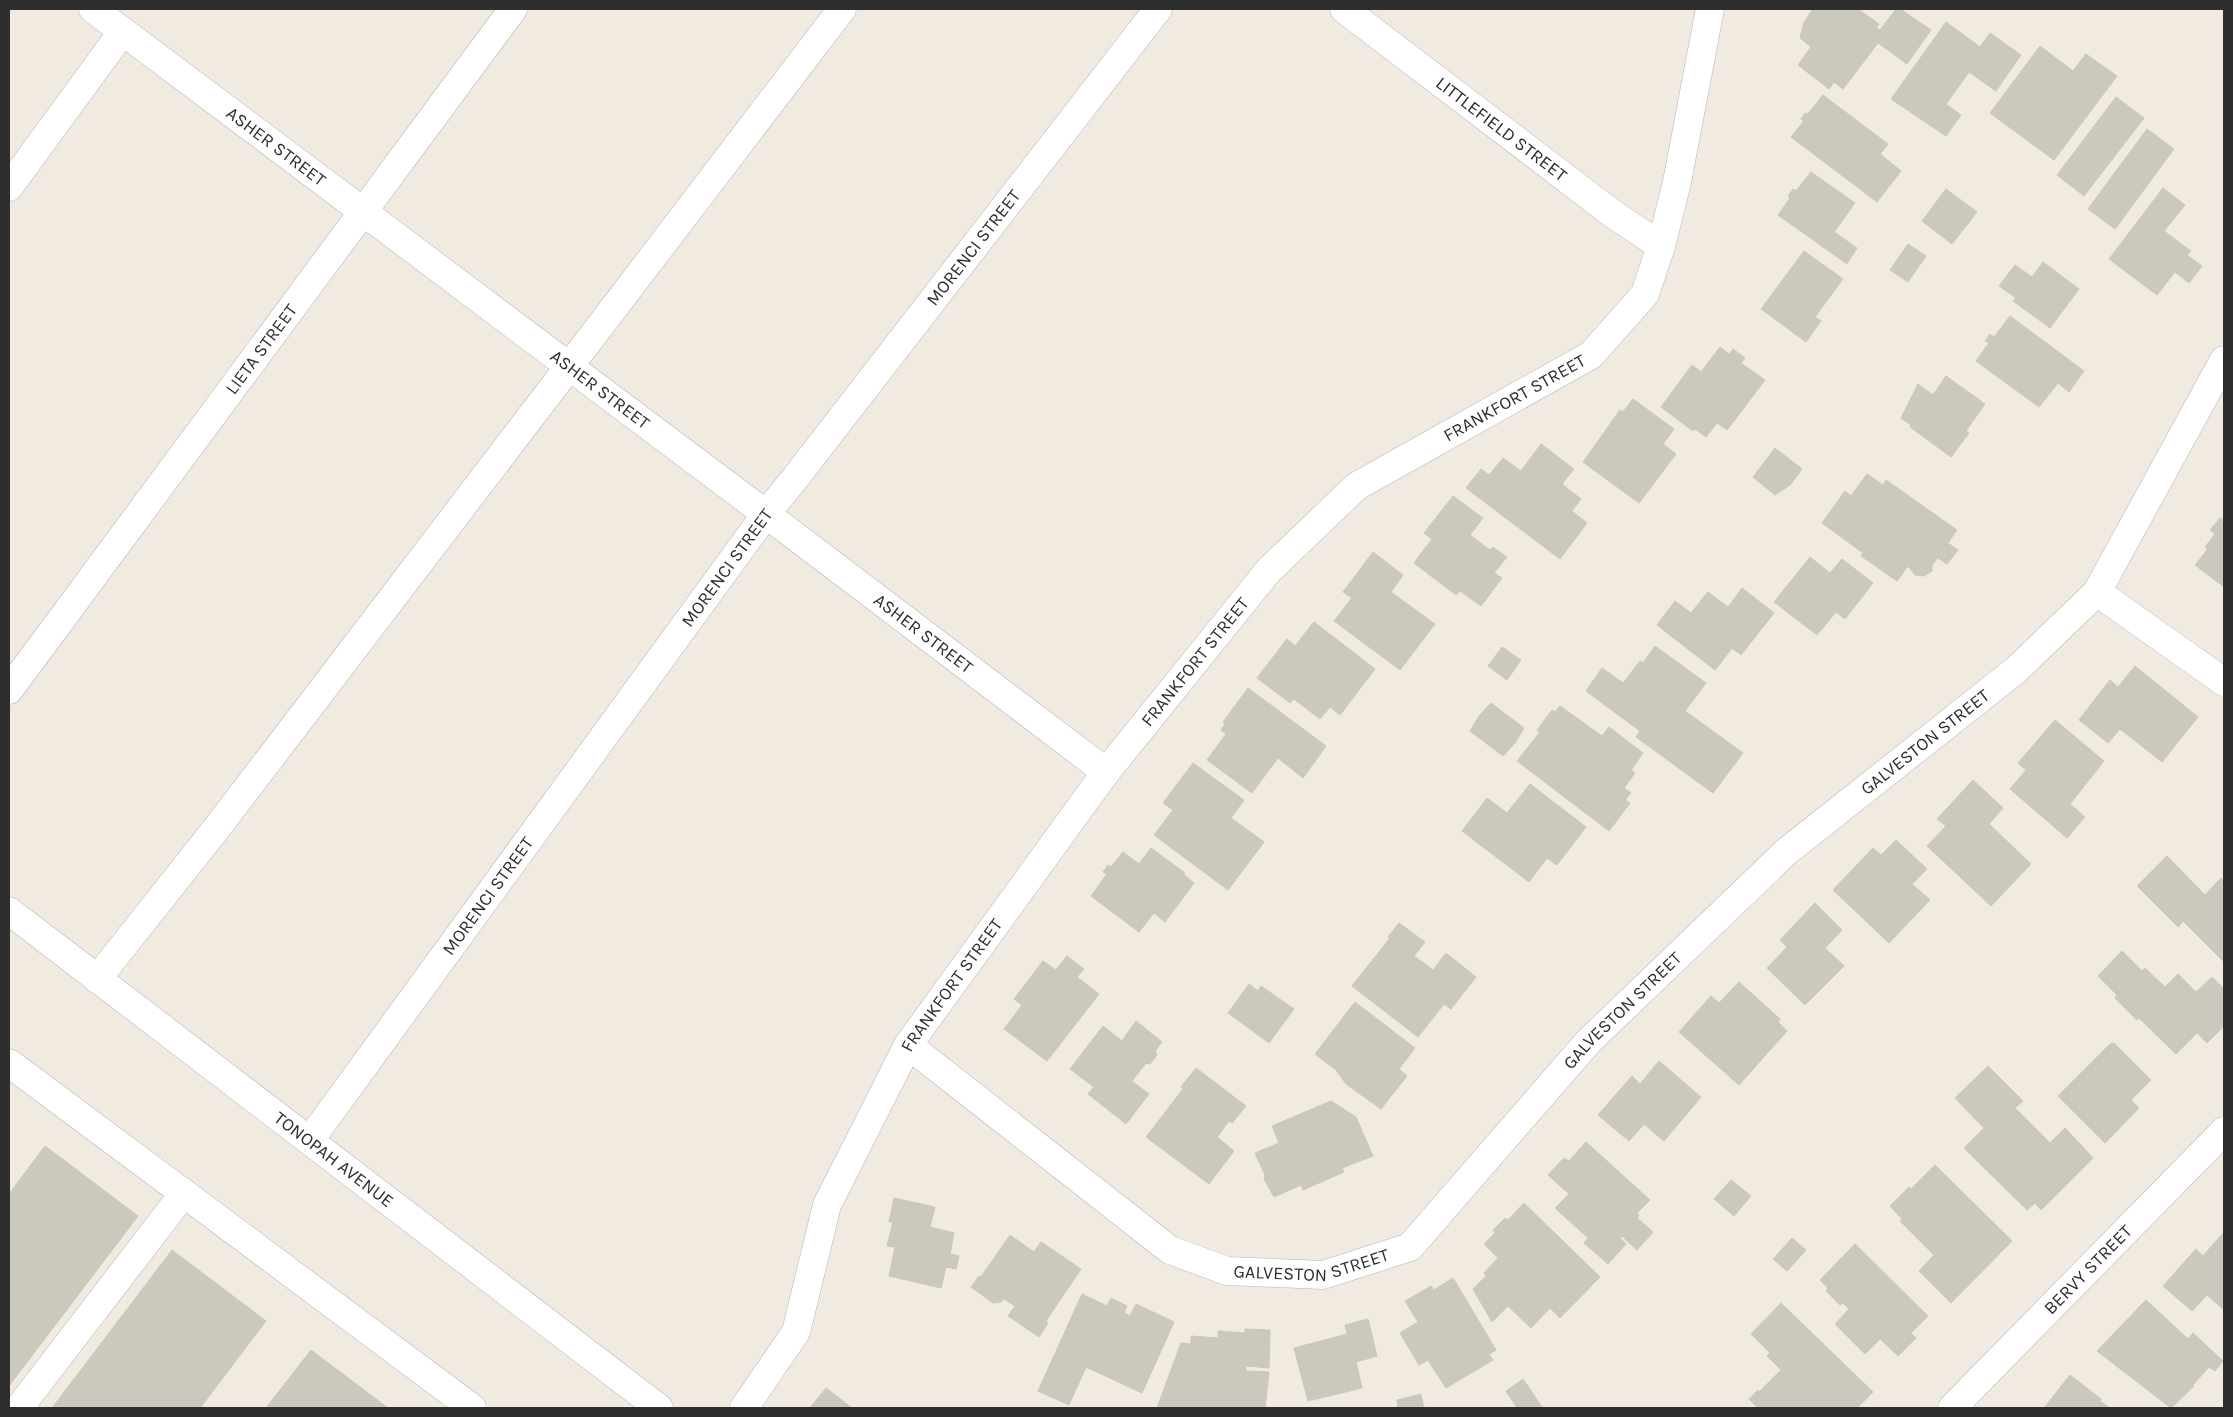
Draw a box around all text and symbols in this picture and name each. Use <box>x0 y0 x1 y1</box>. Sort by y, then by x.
street label: LITTLEFIELD STREET <box>1431 72 1572 186</box>
street label: ASHER STREET <box>222 102 330 191</box>
street label: MORENCI STREET <box>922 185 1025 310</box>
street label: LIETA STREET <box>221 300 302 399</box>
street label: ASHER STREET <box>546 345 654 434</box>
street label: FRANKFORT STREET <box>1439 349 1589 446</box>
street label: MORENCI STREET <box>676 504 777 631</box>
street label: ASHER STREET <box>869 589 977 678</box>
street label: FRANKFORT STREET <box>1136 593 1254 731</box>
street label: GALVESTON STREET <box>1856 684 1994 800</box>
street label: MORENCI STREET <box>437 832 538 959</box>
street label: FRANKFORT STREET <box>895 914 1007 1055</box>
street label: GALVESTON STREET <box>1558 947 1686 1074</box>
street label: TONOPAH AVENUE <box>270 1107 398 1212</box>
street label: BERVY STREET <box>2039 1220 2137 1319</box>
street label: GALVESTON STREET <box>1233 1244 1392 1286</box>

